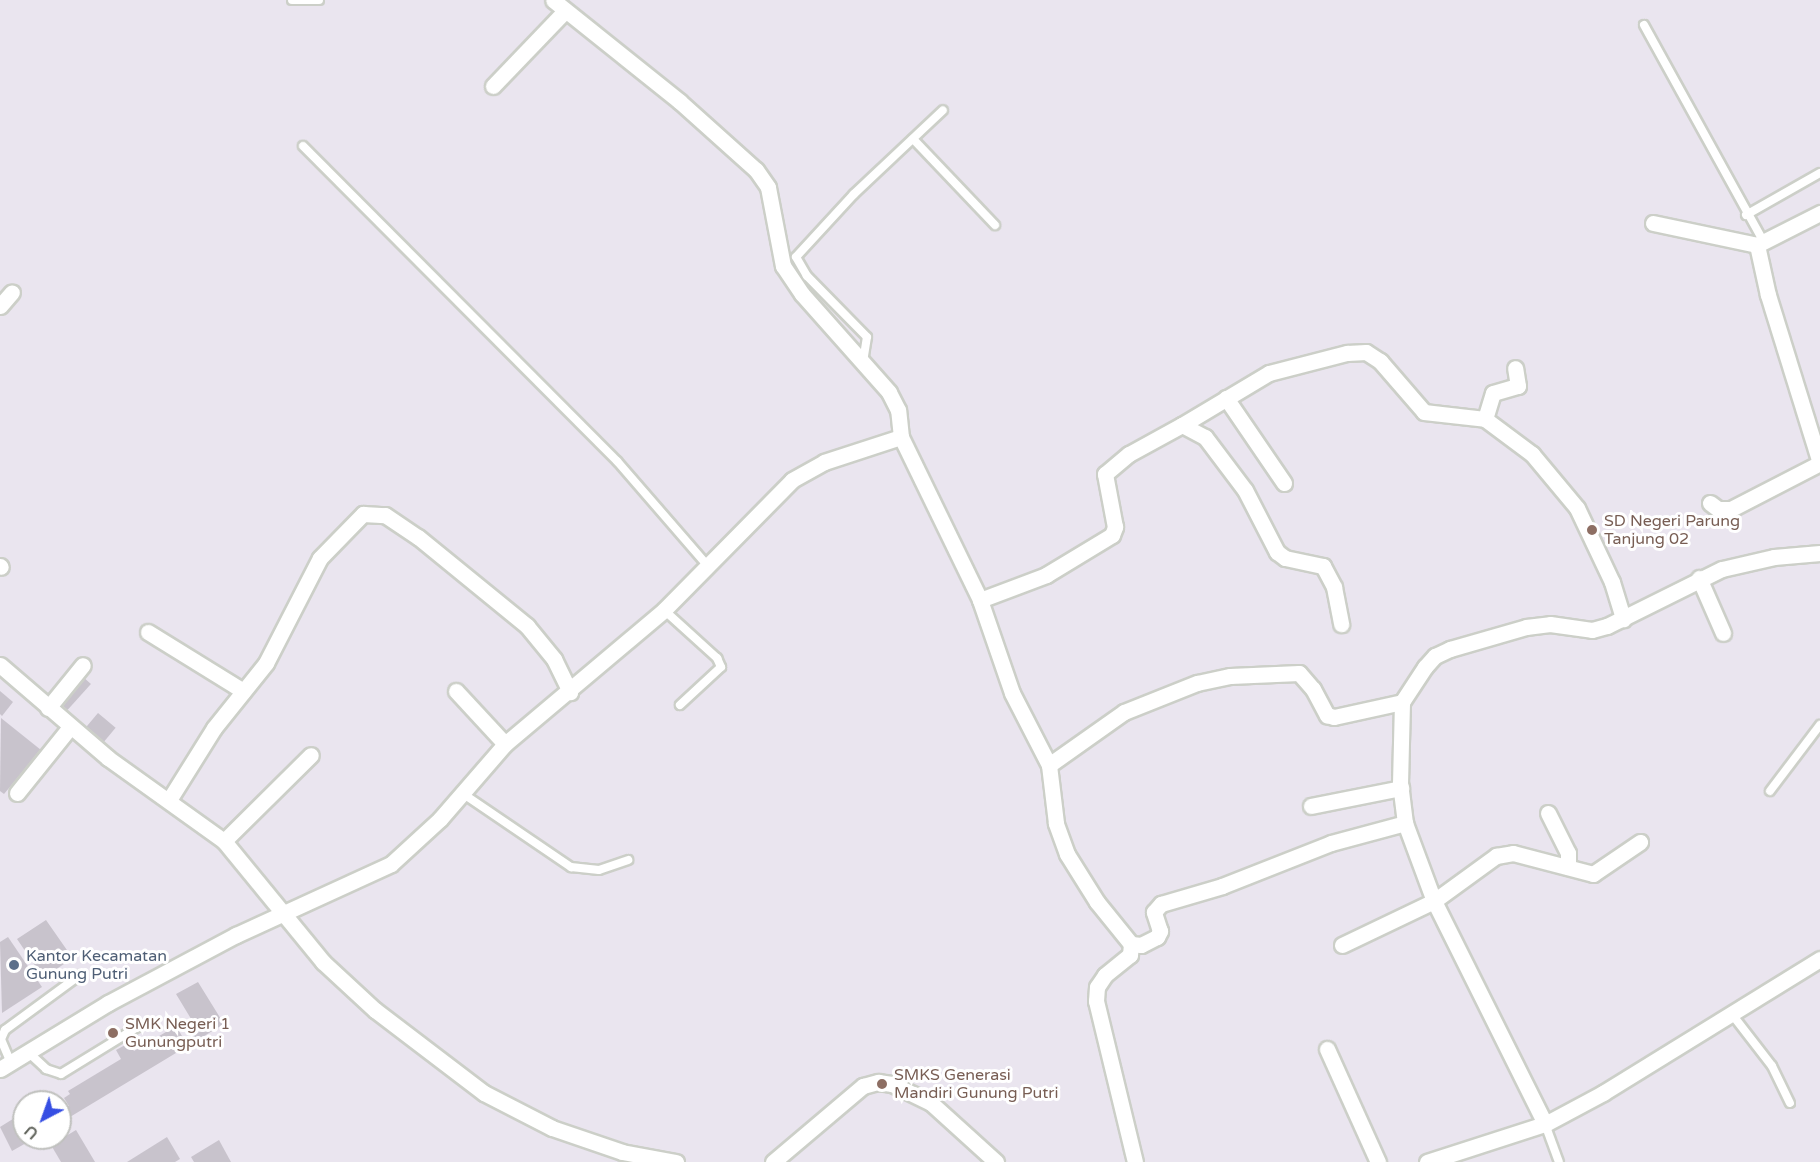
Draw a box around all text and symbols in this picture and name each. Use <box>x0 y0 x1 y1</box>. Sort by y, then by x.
place label: SD Negeri Parung Tanjung 02 <box>1604 511 1740 549</box>
marker: SD Negeri Parung Tanjung 02 <box>1585 523 1599 537</box>
place label: Kantor Kecamatan Gunung Putri <box>26 946 167 984</box>
marker: Kantor Kecamatan Gunung Putri <box>7 958 21 972</box>
place label: SMK Negeri 1 Gunungputri <box>125 1014 230 1052</box>
marker: SMK Negeri 1 Gunungputri <box>106 1026 120 1040</box>
place label: SMKS Generasi Mandiri Gunung Putri <box>894 1065 1058 1103</box>
marker: SMKS Generasi Mandiri Gunung Putri <box>875 1077 889 1091</box>
north arrow <box>12 1090 72 1150</box>
text: U <box>20 1121 43 1144</box>

